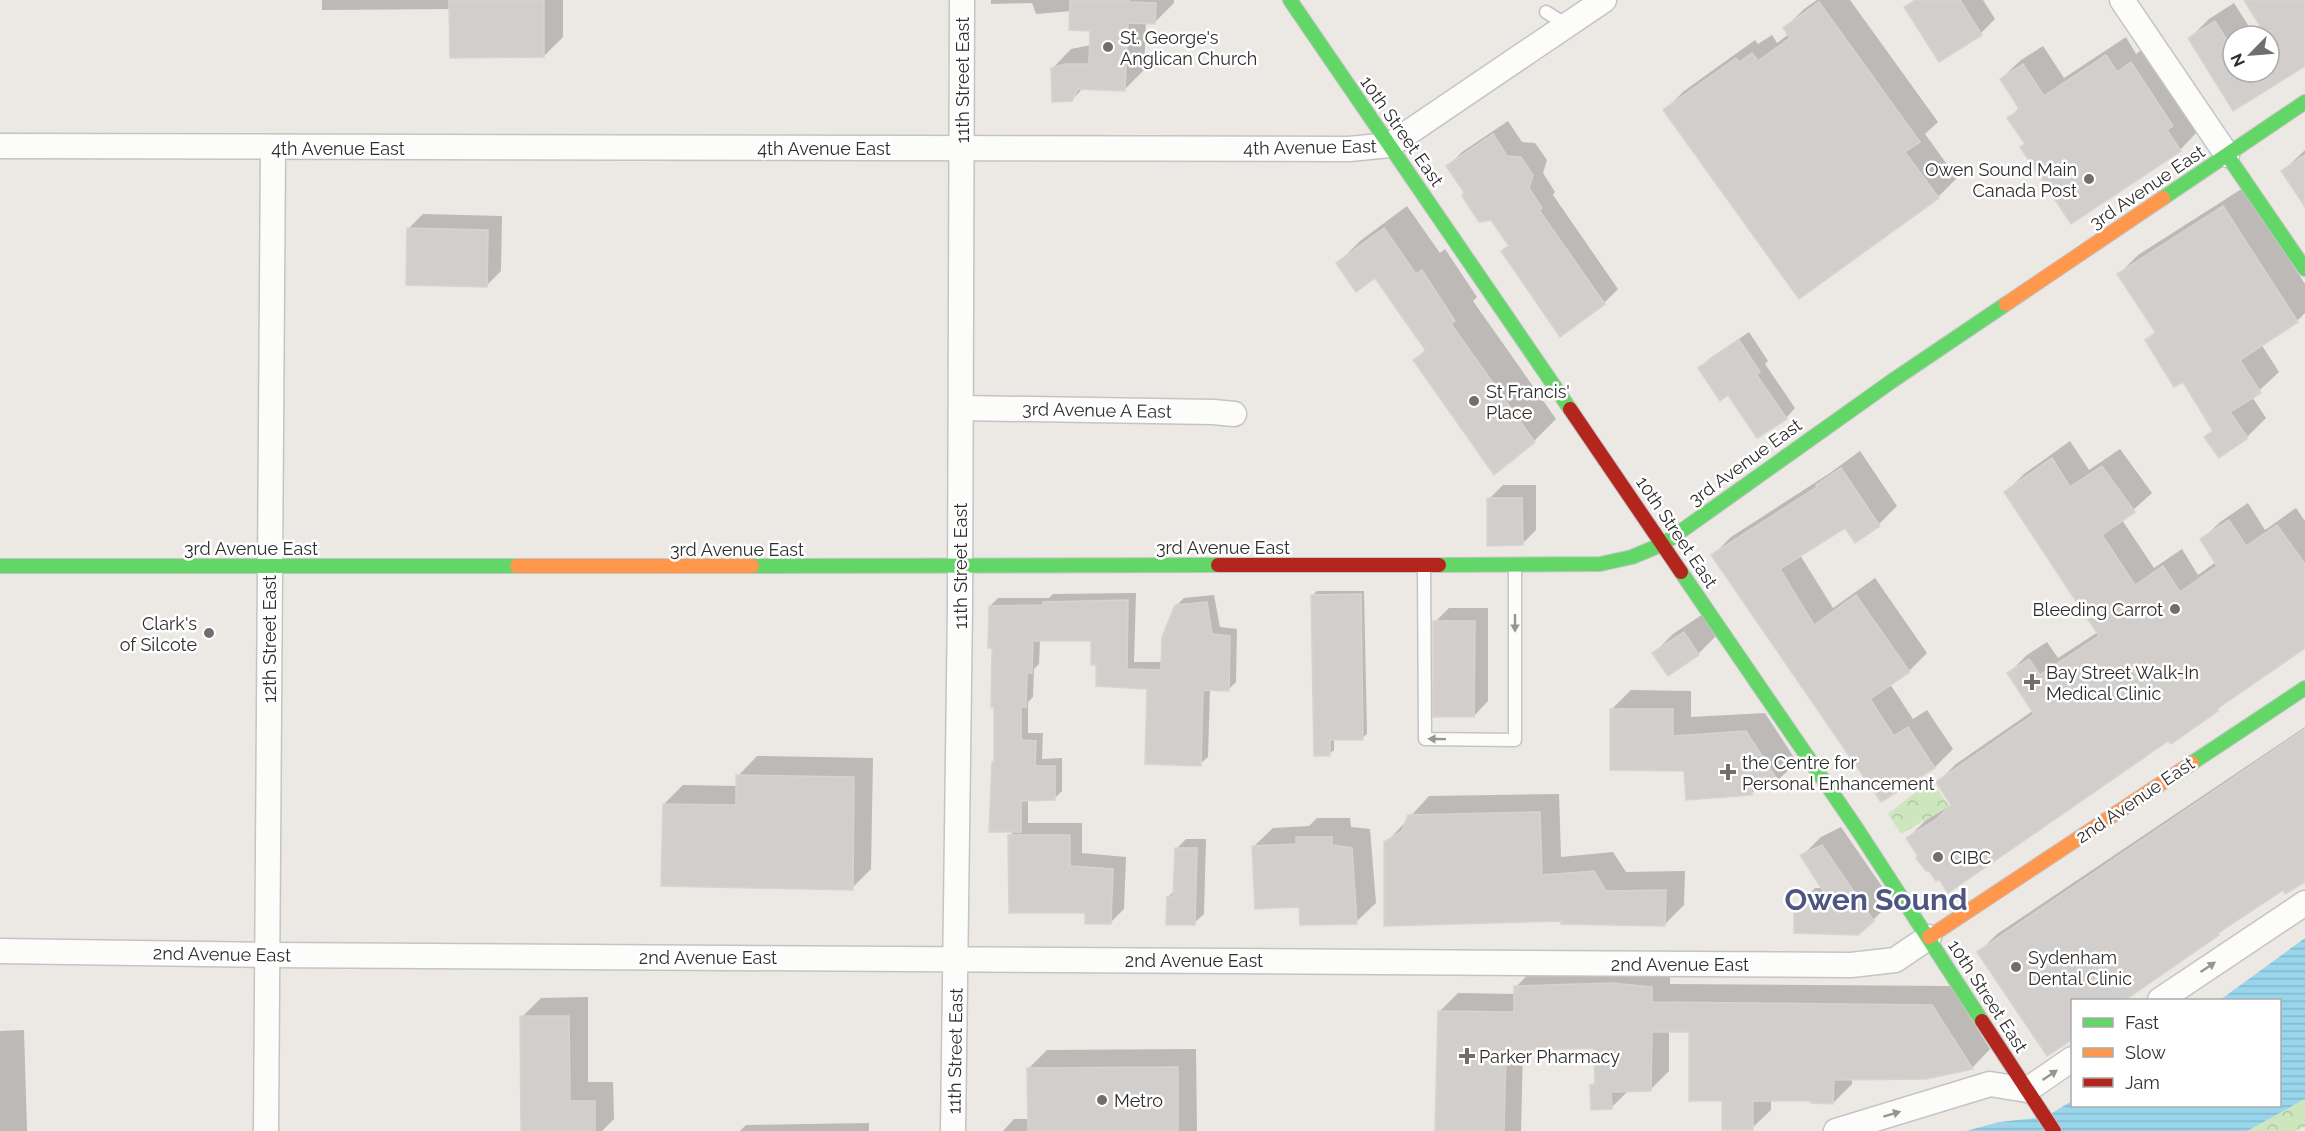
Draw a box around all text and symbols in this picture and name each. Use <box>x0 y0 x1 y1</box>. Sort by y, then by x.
street label: 11th Street East <box>952 17 973 143</box>
north arrow <box>2221 24 2281 84</box>
place label: St. George's Anglican Church <box>1120 27 1257 69</box>
marker: St. George's Anglican Church <box>1101 40 1115 54</box>
text: N <box>2227 51 2249 70</box>
street label: 10th Street East <box>1356 72 1448 190</box>
street label: 4th Avenue East <box>1243 135 1377 159</box>
street label: 4th Avenue East <box>271 138 405 159</box>
street label: 4th Avenue East <box>757 138 891 159</box>
street label: 3rd Avenue East <box>2086 141 2208 233</box>
place label: Owen Sound Main Canada Post <box>1925 159 2077 201</box>
marker: Owen Sound Main Canada Post <box>2082 172 2096 186</box>
place label: St Francis' Place <box>1486 381 1570 423</box>
marker: St Francis' Place <box>1467 394 1481 408</box>
street label: 3rd Avenue A East <box>1022 398 1172 422</box>
street label: 3rd Avenue East <box>1685 414 1805 510</box>
street label: 10th Street East <box>1632 472 1722 592</box>
street label: 11th Street East <box>950 503 971 629</box>
street label: 3rd Avenue East <box>1156 537 1290 558</box>
street label: 3rd Avenue East <box>184 538 318 559</box>
street label: 3rd Avenue East <box>670 539 804 560</box>
street label: 12th Street East <box>259 575 280 703</box>
place label: Bleeding Carrot <box>2033 599 2163 620</box>
marker: Bleeding Carrot <box>2168 602 2182 616</box>
place label: Clark's of Silcote <box>120 613 197 655</box>
one-way arrow <box>1510 613 1520 632</box>
marker: Clark's of Silcote <box>202 626 216 640</box>
place label: Bay Street Walk-In Medical Clinic <box>2046 662 2199 704</box>
marker: Bay Street Walk-In Medical Clinic <box>2023 673 2041 691</box>
one-way arrow <box>1428 734 1447 744</box>
place label: the Centre for Personal Enhancement <box>1742 752 1935 794</box>
street label: 2nd Avenue East <box>2072 753 2198 847</box>
marker: the Centre for Personal Enhancement <box>1719 763 1737 781</box>
place label: CIBC <box>1950 847 1991 868</box>
marker: CIBC <box>1931 850 1945 864</box>
district label: Owen Sound <box>1784 882 1968 917</box>
street label: 10th Street East <box>1944 936 2032 1056</box>
street label: 2nd Avenue East <box>153 942 291 966</box>
street label: 2nd Avenue East <box>639 947 777 968</box>
place label: Sydenham Dental Clinic <box>2028 947 2132 989</box>
street label: 2nd Avenue East <box>1125 950 1263 971</box>
street label: 2nd Avenue East <box>1611 954 1749 975</box>
marker: Sydenham Dental Clinic <box>2009 960 2023 974</box>
one-way arrow <box>2200 962 2217 973</box>
street label: 11th Street East <box>943 988 967 1114</box>
legend <box>2071 999 2281 1107</box>
text: Fast <box>2125 1012 2159 1033</box>
text: Slow <box>2125 1042 2166 1063</box>
place label: Parker Pharmacy <box>1479 1046 1620 1067</box>
marker: Parker Pharmacy <box>1460 1049 1474 1063</box>
one-way arrow <box>2041 1069 2057 1081</box>
text: Jam <box>2125 1072 2160 1093</box>
place label: Metro <box>1114 1090 1163 1111</box>
marker: Metro <box>1095 1093 1109 1107</box>
one-way arrow <box>1883 1109 1901 1118</box>

